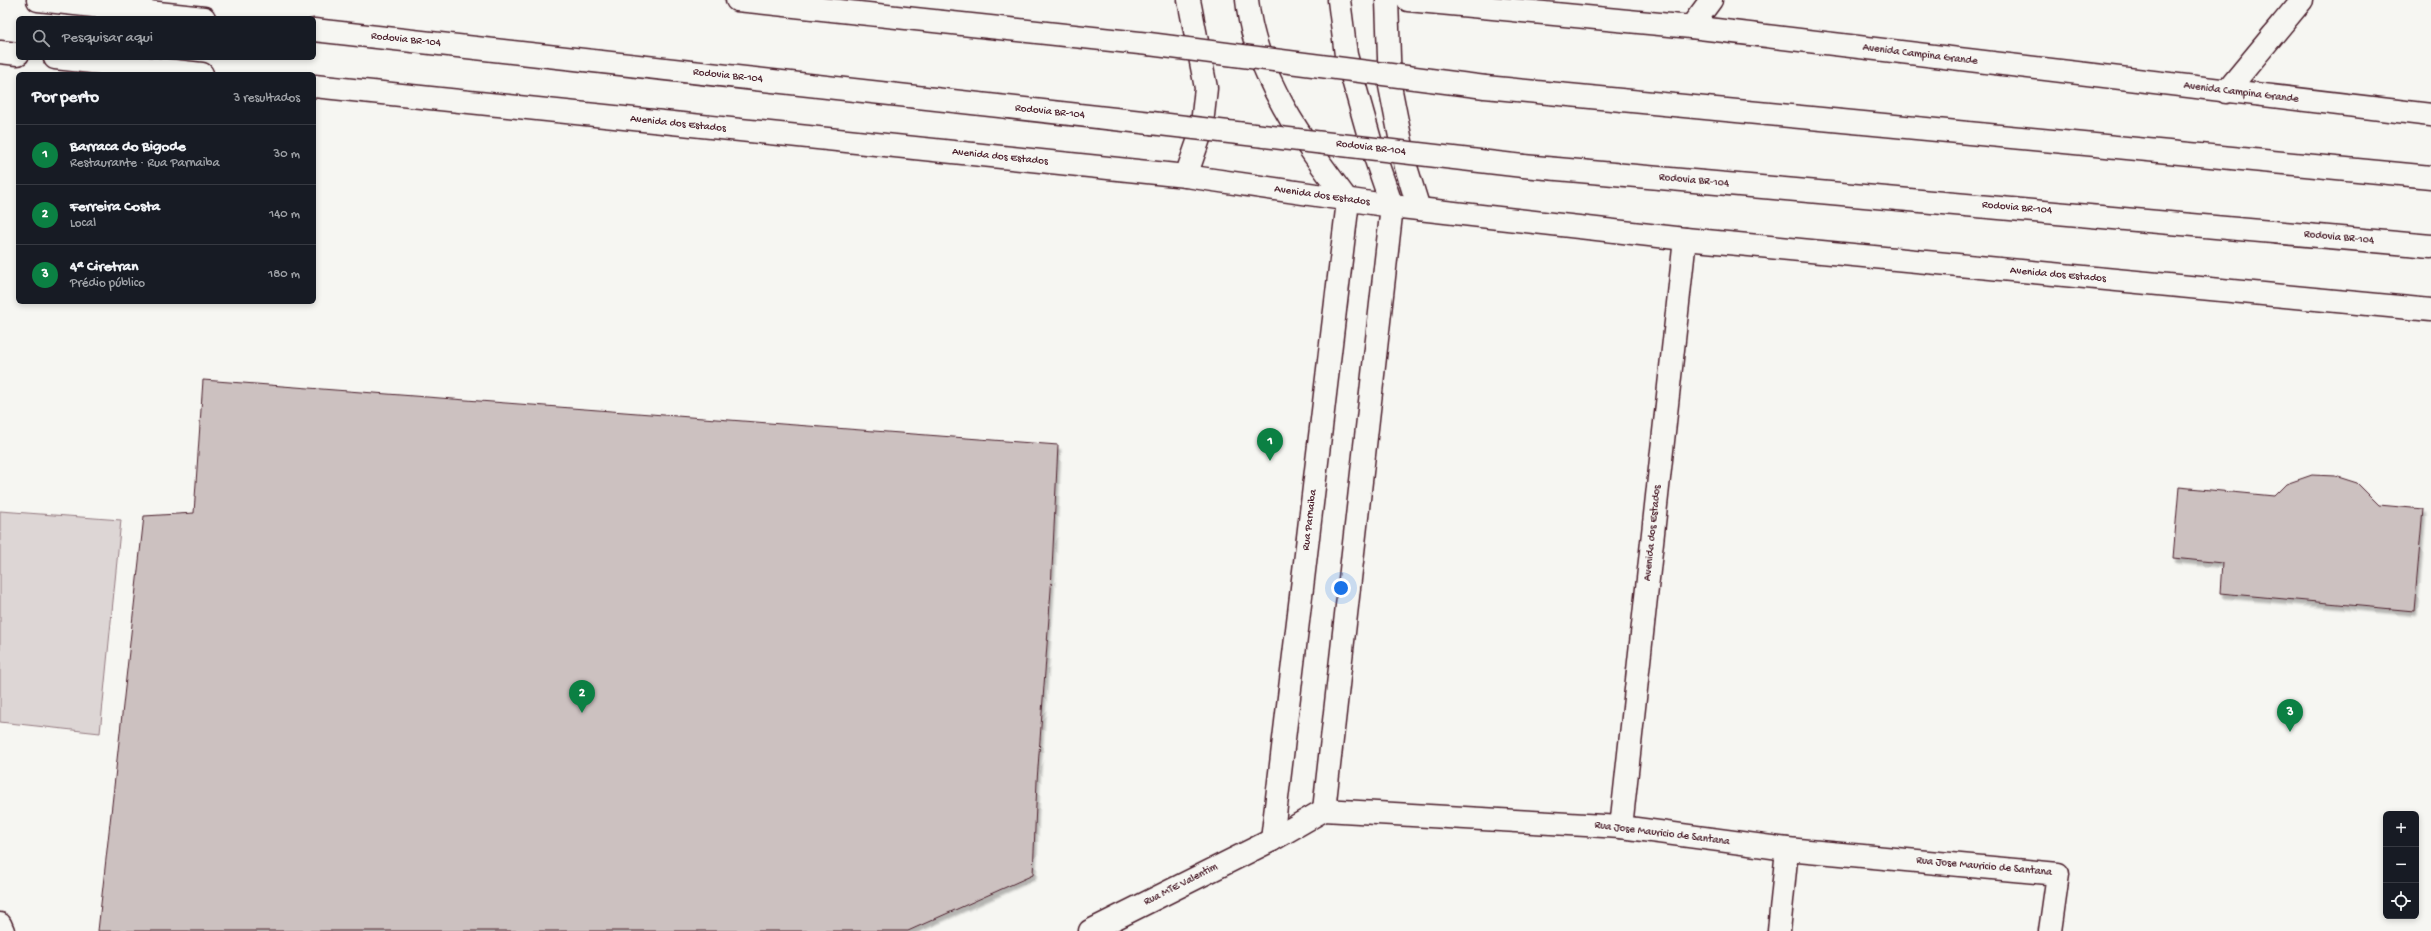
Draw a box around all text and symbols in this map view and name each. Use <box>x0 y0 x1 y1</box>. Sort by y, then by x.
search box <box>16 16 316 60</box>
icon: search <box>30 27 52 49</box>
text: Pesquisar aqui <box>62 29 153 47</box>
street label: Rodovia BR-104 <box>370 30 442 50</box>
street label: Avenida Campina Grande <box>1862 42 1978 68</box>
street label: Rodovia BR-104 <box>692 66 764 86</box>
street label: Avenida Campina Grande <box>2183 80 2299 106</box>
text: Por perto <box>32 88 99 108</box>
text: 3 resultados <box>233 91 300 106</box>
street label: Rodovia BR-104 <box>1014 102 1086 122</box>
street label: Avenida dos Estados <box>629 113 727 135</box>
text: Barraca do Bigode <box>70 138 186 156</box>
street label: Rodovia BR-104 <box>1335 138 1407 158</box>
street label: Avenida dos Estados <box>951 146 1049 168</box>
text: 1 <box>42 147 48 162</box>
text: 30 m <box>274 147 300 162</box>
text: Restaurante · Rua Parnaiba <box>70 156 220 171</box>
street label: Rodovia BR-104 <box>1658 172 1730 190</box>
street label: Avenida dos Estados <box>1273 183 1371 209</box>
text: Ferreira Costa <box>70 198 160 216</box>
street label: Rodovia BR-104 <box>1981 199 2053 217</box>
text: 2 <box>42 207 48 222</box>
text: 140 m <box>269 207 300 222</box>
text: Local <box>70 216 96 231</box>
street label: Rodovia BR-104 <box>2303 229 2375 247</box>
text: 4ª Ciretran <box>70 258 138 276</box>
street label: Avenida dos Estados <box>2010 265 2107 285</box>
text: 3 <box>42 267 48 282</box>
text: 180 m <box>268 267 300 282</box>
text: Prédio público <box>70 276 145 291</box>
pin: 1 <box>1257 428 1283 461</box>
street label: Avenida dos Estados <box>1642 484 1664 582</box>
street label: Rua Parnaiba <box>1300 488 1320 551</box>
your location <box>1331 578 1351 598</box>
pin: 2 <box>569 680 595 713</box>
pin: 3 <box>2277 699 2303 732</box>
map controls <box>2383 811 2419 919</box>
button: + <box>2383 811 2419 847</box>
street label: Rua Jose Mauricio de Santana <box>1594 820 1731 848</box>
button: − <box>2383 847 2419 883</box>
street label: Rua Jose Mauricio de Santana <box>1916 855 2053 879</box>
street label: Rua MTE Valentim <box>1142 861 1220 909</box>
button: locate <box>2383 883 2419 919</box>

